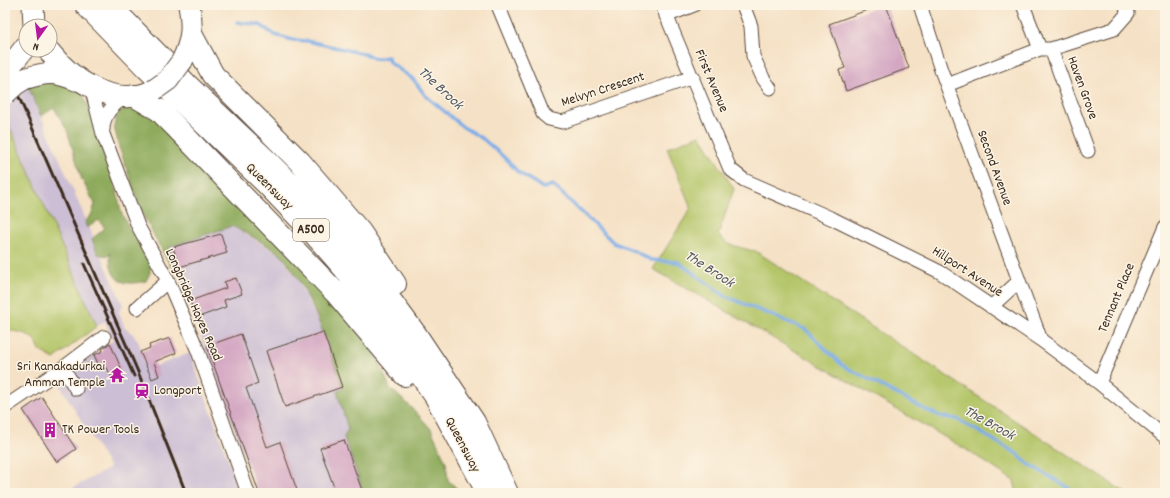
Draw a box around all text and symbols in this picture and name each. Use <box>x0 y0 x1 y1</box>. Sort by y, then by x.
north arrow <box>18 18 58 58</box>
text: N <box>31 37 41 54</box>
street label: First Avenue <box>689 46 733 116</box>
street label: Haven Grove <box>1061 54 1103 122</box>
water label: The Brook <box>412 62 469 117</box>
street label: Melvyn Crescent <box>559 67 647 113</box>
street label: Second Avenue <box>971 128 1017 208</box>
street label: Queensway <box>241 159 298 216</box>
road number: A500 <box>293 219 329 241</box>
street label: Hillport Avenue <box>928 242 1006 302</box>
street label: Longbridge Hayes Road <box>159 246 227 364</box>
water label: The Brook <box>680 246 740 295</box>
street label: Tennant Place <box>1093 260 1141 336</box>
place label: Sri Kanakadurkai Amman Temple <box>17 357 105 393</box>
temple icon: Sri Kanakadurkai Amman Temple <box>108 366 126 384</box>
place label: Longport <box>154 381 202 401</box>
station icon: Longport <box>133 382 151 400</box>
water label: The Brook <box>960 401 1020 448</box>
street label: Queensway <box>439 414 485 477</box>
place label: TK Power Tools <box>62 420 140 440</box>
building icon: TK Power Tools <box>41 421 59 439</box>

